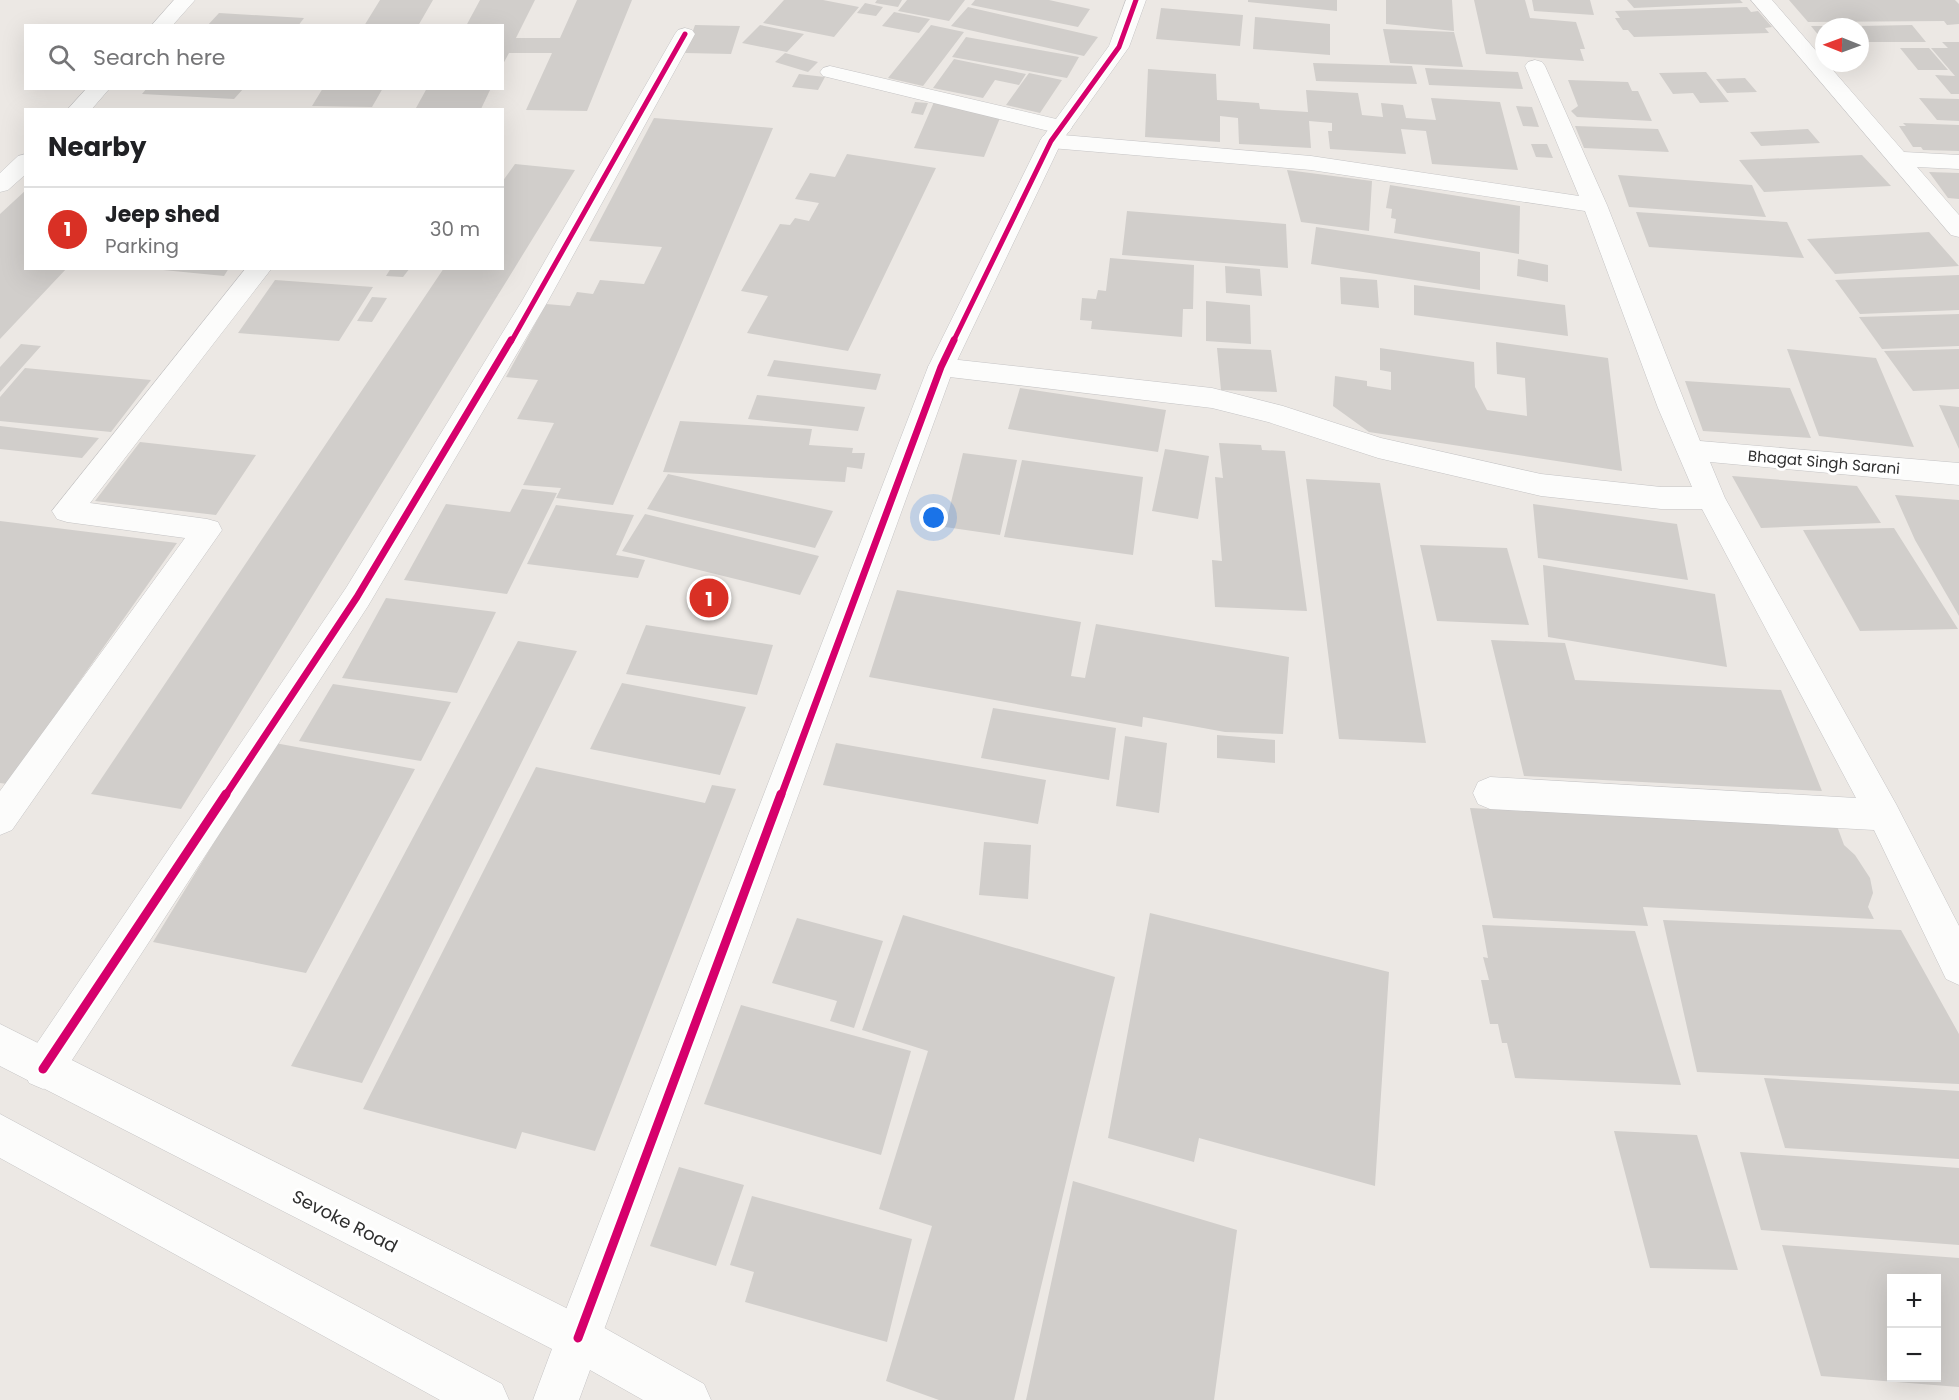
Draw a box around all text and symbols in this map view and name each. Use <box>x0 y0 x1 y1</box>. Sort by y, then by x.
north arrow <box>1815 18 1869 72</box>
search box <box>24 24 504 90</box>
icon: search <box>45 41 78 74</box>
text: Search here <box>93 42 226 73</box>
text: Nearby <box>48 129 146 165</box>
text: Jeep shed <box>105 199 220 230</box>
text: 1 <box>64 215 71 243</box>
text: 30 m <box>430 215 480 243</box>
text: Parking <box>105 232 179 260</box>
street label: Bhagat Singh Sarani <box>1747 445 1901 479</box>
your location <box>919 503 948 532</box>
pin: 1 <box>690 576 728 620</box>
street label: Sevoke Road <box>288 1184 402 1258</box>
map controls <box>1887 1274 1941 1382</box>
button: + <box>1887 1274 1941 1328</box>
button: − <box>1887 1328 1941 1382</box>

